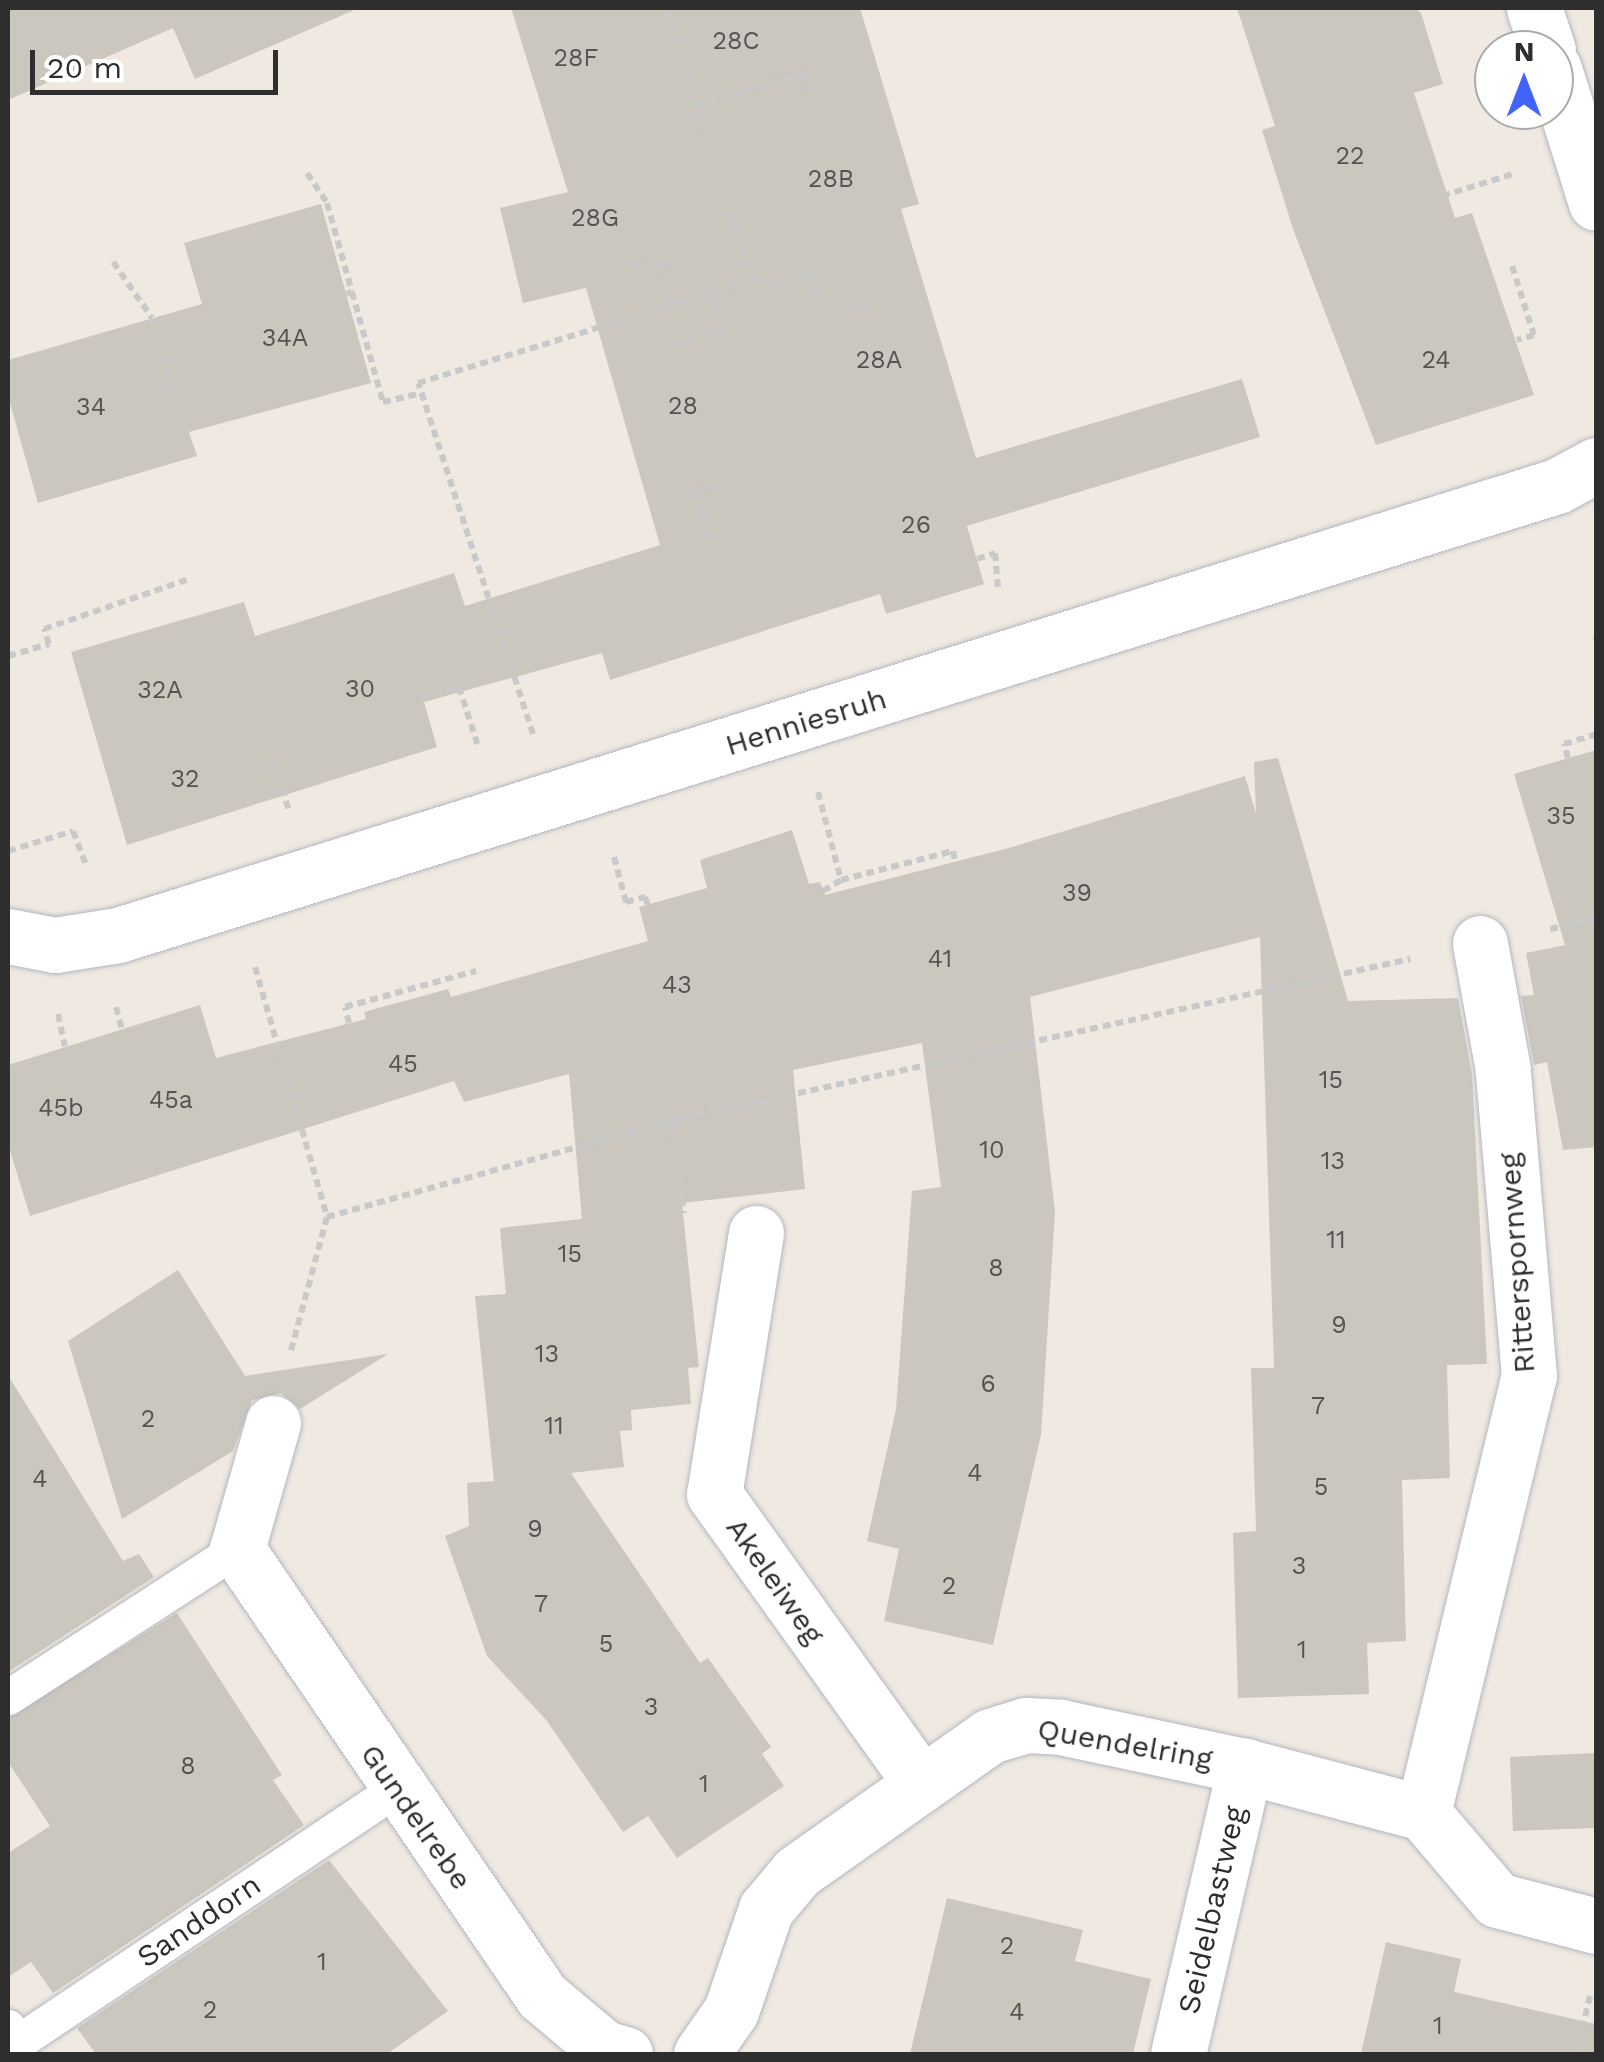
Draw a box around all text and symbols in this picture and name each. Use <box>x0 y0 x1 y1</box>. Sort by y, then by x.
house number: 28C <box>712 26 760 56</box>
scale bar <box>35 30 282 92</box>
north arrow <box>1474 30 1574 130</box>
text: N <box>1514 35 1534 68</box>
house number: 28F <box>553 43 599 73</box>
text: 20 m <box>47 50 122 85</box>
house number: 22 <box>1335 141 1365 171</box>
house number: 28B <box>808 164 854 194</box>
house number: 28G <box>571 203 619 233</box>
house number: 34A <box>262 323 308 353</box>
house number: 28A <box>856 345 902 375</box>
house number: 24 <box>1421 345 1451 375</box>
house number: 28 <box>668 391 698 421</box>
house number: 34 <box>76 392 106 422</box>
house number: 26 <box>901 510 931 540</box>
house number: 30 <box>345 674 375 704</box>
house number: 32A <box>137 675 183 705</box>
street label: Henniesruh <box>721 680 891 764</box>
house number: 32 <box>170 764 200 794</box>
house number: 35 <box>1546 801 1576 831</box>
house number: 39 <box>1062 878 1092 908</box>
house number: 41 <box>928 944 952 974</box>
house number: 43 <box>662 970 692 1000</box>
house number: 45 <box>388 1049 418 1079</box>
house number: 15 <box>1319 1065 1343 1095</box>
house number: 45a <box>149 1085 193 1115</box>
house number: 45b <box>38 1093 84 1123</box>
house number: 10 <box>979 1135 1005 1165</box>
house number: 13 <box>1321 1146 1345 1176</box>
street label: Ritterspornweg <box>1491 1152 1543 1374</box>
house number: 11 <box>1326 1225 1346 1255</box>
house number: 15 <box>558 1239 582 1269</box>
house number: 8 <box>988 1253 1004 1283</box>
house number: 9 <box>1331 1310 1347 1340</box>
house number: 13 <box>535 1339 559 1369</box>
house number: 6 <box>980 1369 996 1399</box>
house number: 7 <box>1311 1391 1325 1421</box>
house number: 2 <box>141 1404 155 1434</box>
house number: 11 <box>544 1411 564 1441</box>
house number: 4 <box>967 1458 983 1488</box>
house number: 4 <box>32 1464 48 1494</box>
house number: 5 <box>1314 1472 1328 1502</box>
street label: Akeleiweg <box>718 1511 832 1651</box>
house number: 9 <box>527 1514 543 1544</box>
house number: 3 <box>1292 1551 1306 1581</box>
house number: 2 <box>942 1571 956 1601</box>
house number: 7 <box>534 1589 548 1619</box>
house number: 5 <box>599 1629 613 1659</box>
house number: 1 <box>1297 1635 1307 1665</box>
house number: 3 <box>644 1692 658 1722</box>
street label: Quendelring <box>1035 1711 1215 1777</box>
street label: Gundelrebe <box>353 1737 479 1897</box>
house number: 8 <box>180 1751 196 1781</box>
house number: 1 <box>699 1769 709 1799</box>
street label: Seidelbastweg <box>1171 1803 1253 2017</box>
street label: Sanddorn <box>131 1867 267 1975</box>
house number: 2 <box>1000 1931 1014 1961</box>
house number: 1 <box>317 1947 327 1977</box>
house number: 2 <box>203 1995 217 2025</box>
house number: 4 <box>1009 1997 1025 2027</box>
house number: 1 <box>1433 2011 1443 2041</box>

